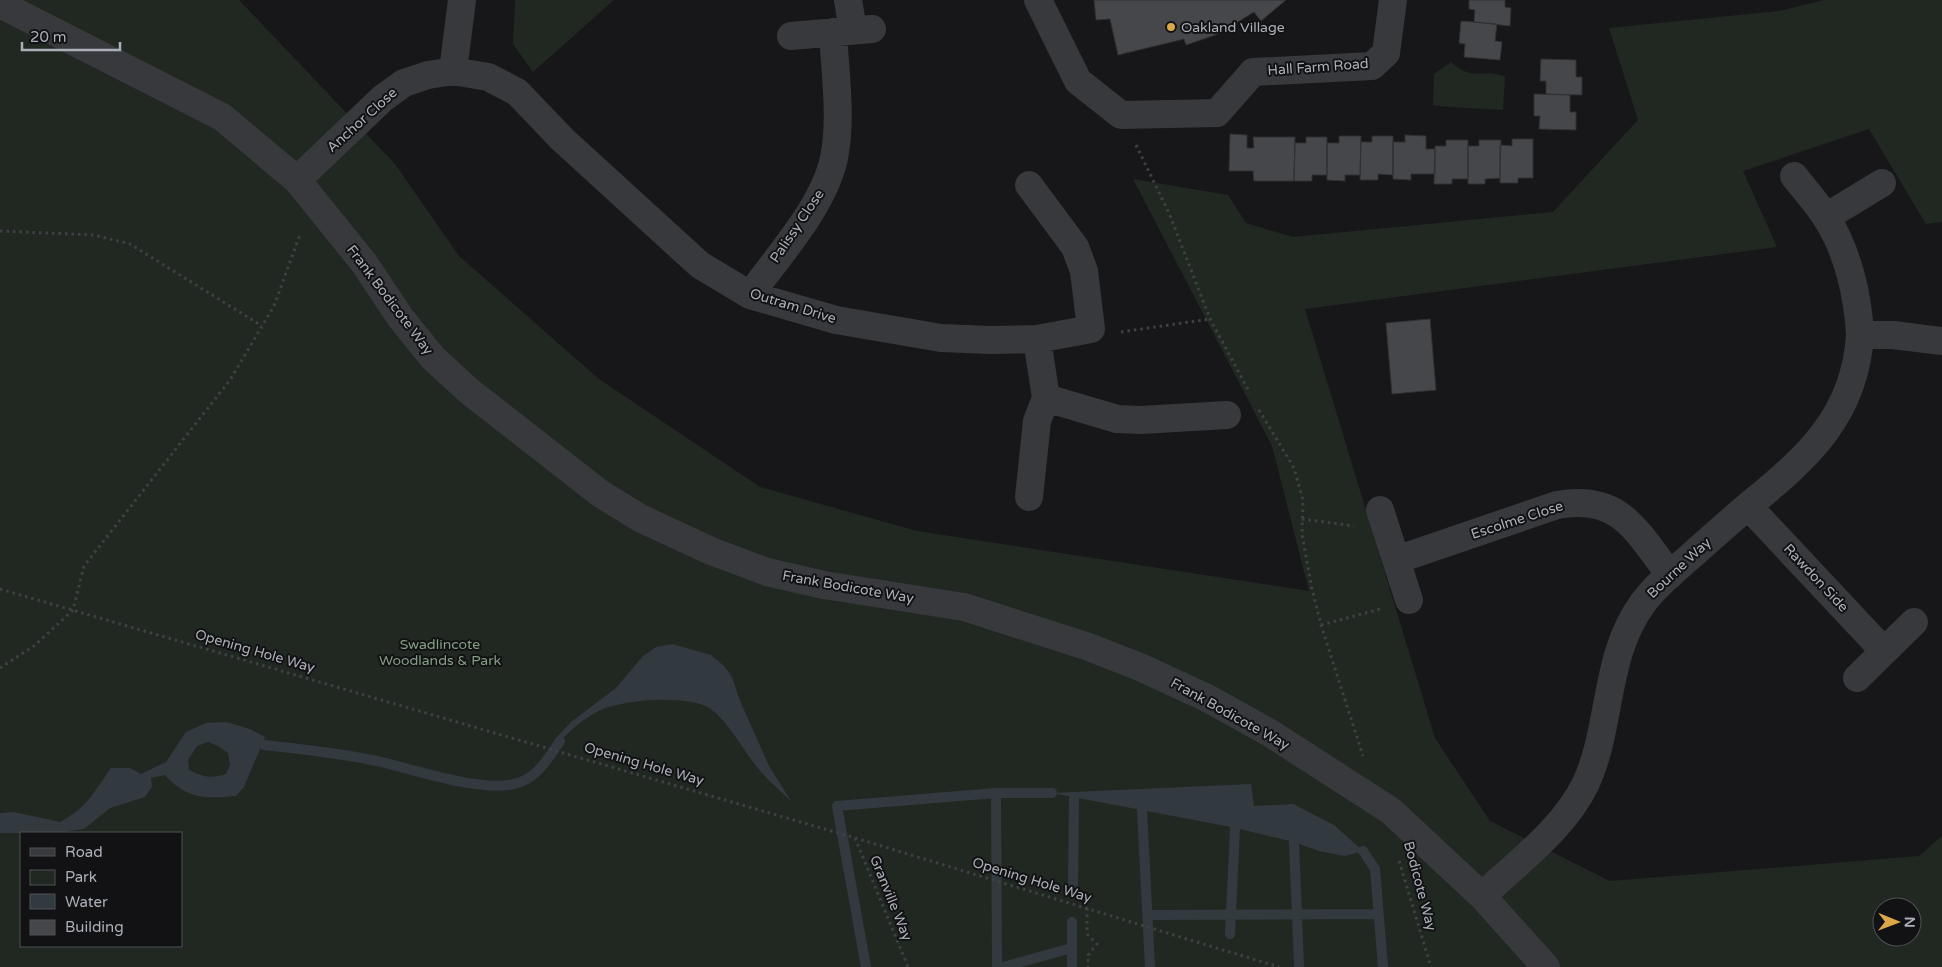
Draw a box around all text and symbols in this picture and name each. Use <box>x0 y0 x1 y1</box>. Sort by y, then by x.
place label: Oakland Village <box>1181 19 1285 36</box>
scale bar <box>22 20 120 52</box>
marker: Oakland Village <box>1165 21 1177 33</box>
text: 20 m <box>30 28 67 46</box>
street label: Hall Farm Road <box>1267 55 1369 79</box>
street label: Anchor Close <box>323 84 401 156</box>
street label: Palissy Close <box>766 186 828 266</box>
street label: Frank Bodicote Way <box>343 242 437 359</box>
street label: Outram Drive <box>748 285 838 327</box>
street label: Escolme Close <box>1469 497 1565 543</box>
street label: Bourne Way <box>1644 534 1715 602</box>
street label: Rawdon Side <box>1780 540 1852 616</box>
street label: Frank Bodicote Way <box>781 567 916 607</box>
street label: Opening Hole Way <box>193 626 317 676</box>
park label: Swadlincote Woodlands & Park <box>379 636 501 669</box>
street label: Frank Bodicote Way <box>1168 674 1293 754</box>
street label: Opening Hole Way <box>582 739 706 789</box>
legend <box>20 832 182 947</box>
street label: Bodicote Way <box>1400 839 1440 933</box>
text: Road <box>65 843 103 861</box>
street label: Granville Way <box>866 853 916 944</box>
street label: Opening Hole Way <box>970 854 1094 906</box>
text: Park <box>65 868 97 886</box>
text: Water <box>65 893 108 911</box>
north arrow <box>1872 897 1922 947</box>
text: N <box>1901 916 1918 928</box>
text: Building <box>65 918 124 936</box>

